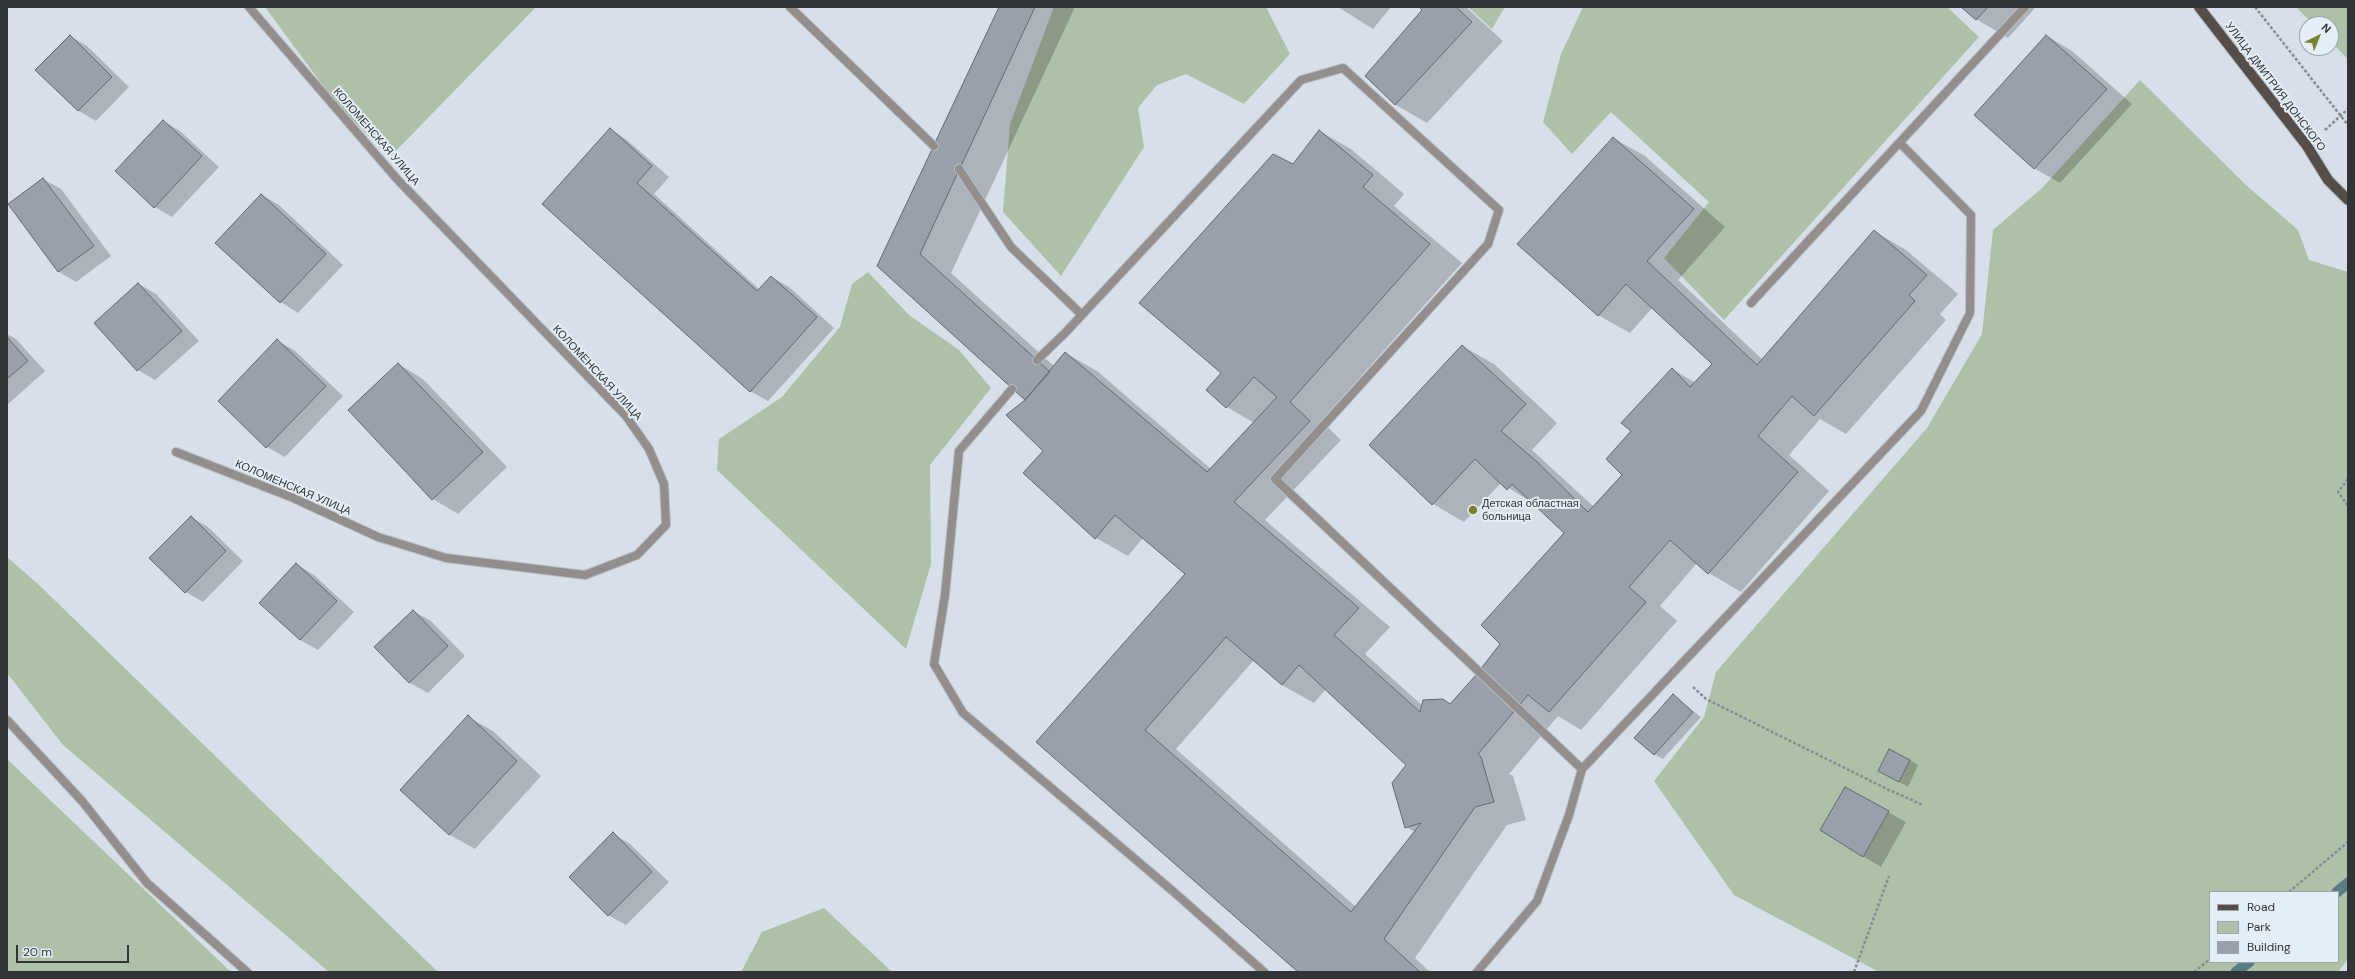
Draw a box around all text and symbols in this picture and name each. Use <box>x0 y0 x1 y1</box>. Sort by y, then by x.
north arrow <box>2299 16 2339 56</box>
street label: УЛИЦА ДМИТРИЯ ДОНСКОГО <box>2222 20 2328 154</box>
text: N <box>2319 20 2334 36</box>
street label: КОЛОМЕНСКАЯ УЛИЦА <box>330 86 422 188</box>
street label: КОЛОМЕНСКАЯ УЛИЦА <box>550 323 644 423</box>
street label: КОЛОМЕНСКАЯ УЛИЦА <box>233 458 353 518</box>
place label: Детская областная больница <box>1482 497 1579 523</box>
marker: Детская областная больница <box>1467 504 1479 516</box>
legend <box>2209 891 2339 963</box>
text: Road <box>2247 899 2275 915</box>
text: Park <box>2247 919 2271 935</box>
scale bar <box>18 937 131 963</box>
text: Building <box>2247 939 2291 955</box>
text: 20 m <box>23 944 52 960</box>

